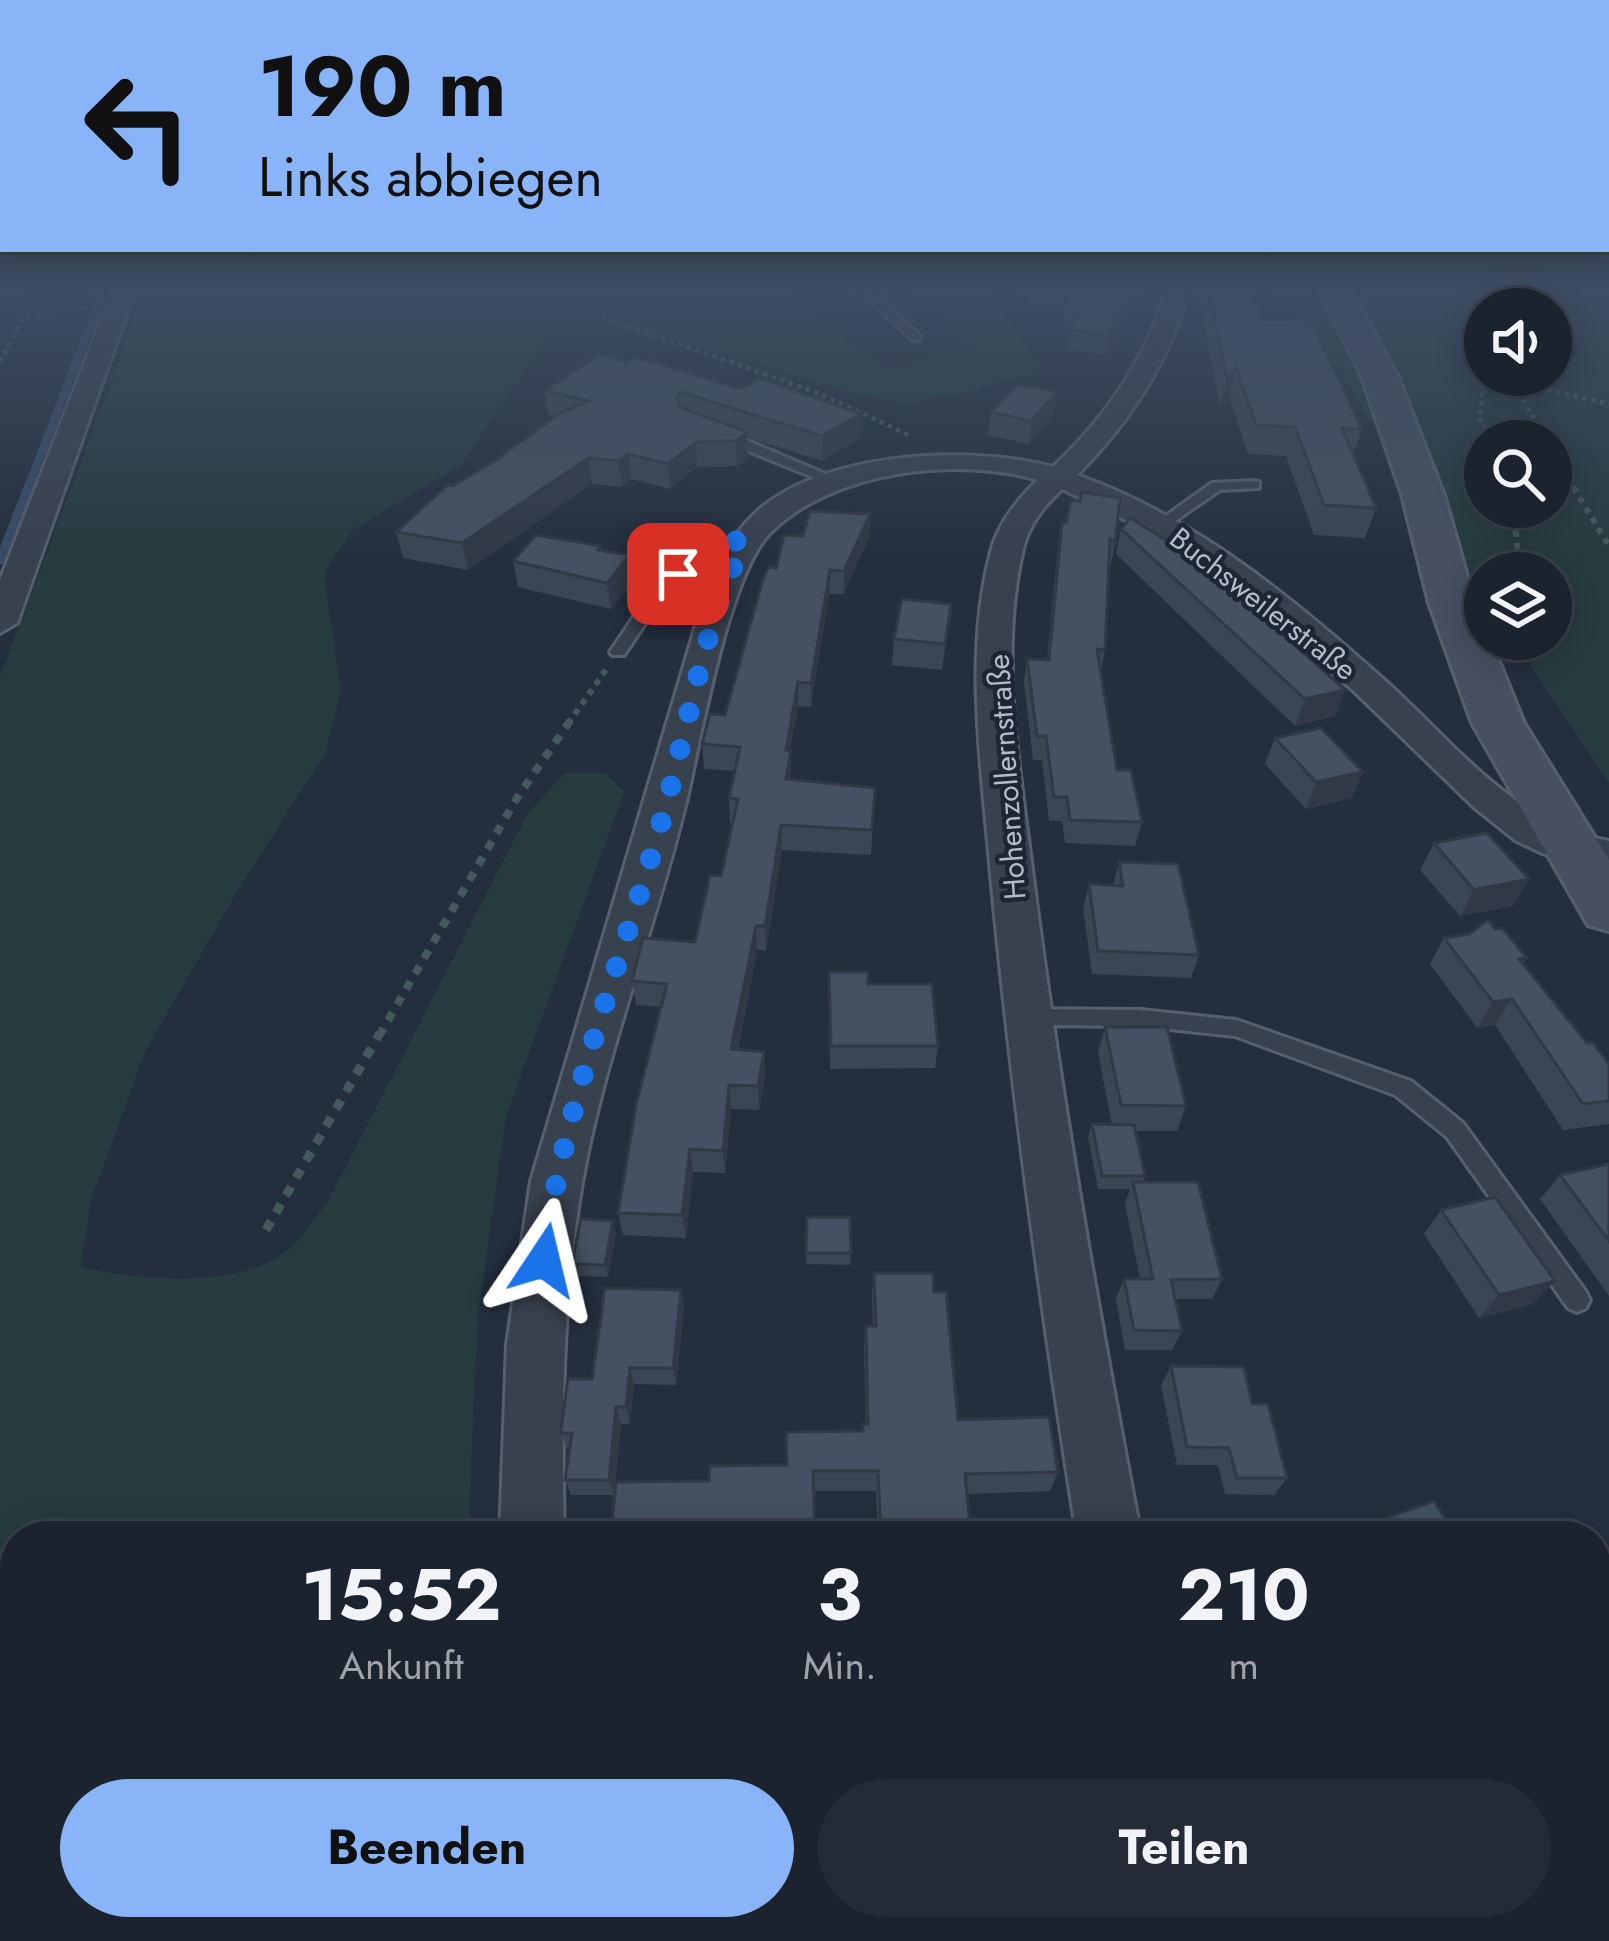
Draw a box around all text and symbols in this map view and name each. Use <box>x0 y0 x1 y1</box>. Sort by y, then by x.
text: 190 m <box>258 26 507 148</box>
icon: left <box>60 48 216 204</box>
text: Links abbiegen <box>258 138 603 216</box>
map controls <box>1464 288 1572 660</box>
button: sound <box>1464 288 1572 396</box>
button: search <box>1464 420 1572 528</box>
street label: Buchsweilerstraße <box>1161 517 1366 690</box>
pin <box>627 523 729 625</box>
icon: arrive <box>645 541 711 607</box>
button: layers <box>1464 552 1572 660</box>
street label: Hohenzollernstraße <box>976 653 1037 901</box>
position arrow <box>481 1197 607 1323</box>
text: 15:52 <box>301 1543 501 1647</box>
text: 3 <box>817 1543 862 1647</box>
text: 210 <box>1178 1543 1310 1647</box>
text: Ankunft <box>339 1637 464 1694</box>
text: Min. <box>803 1637 877 1694</box>
text: m <box>1229 1637 1259 1694</box>
button: Beenden <box>60 1779 794 1917</box>
button: Teilen <box>818 1779 1551 1917</box>

